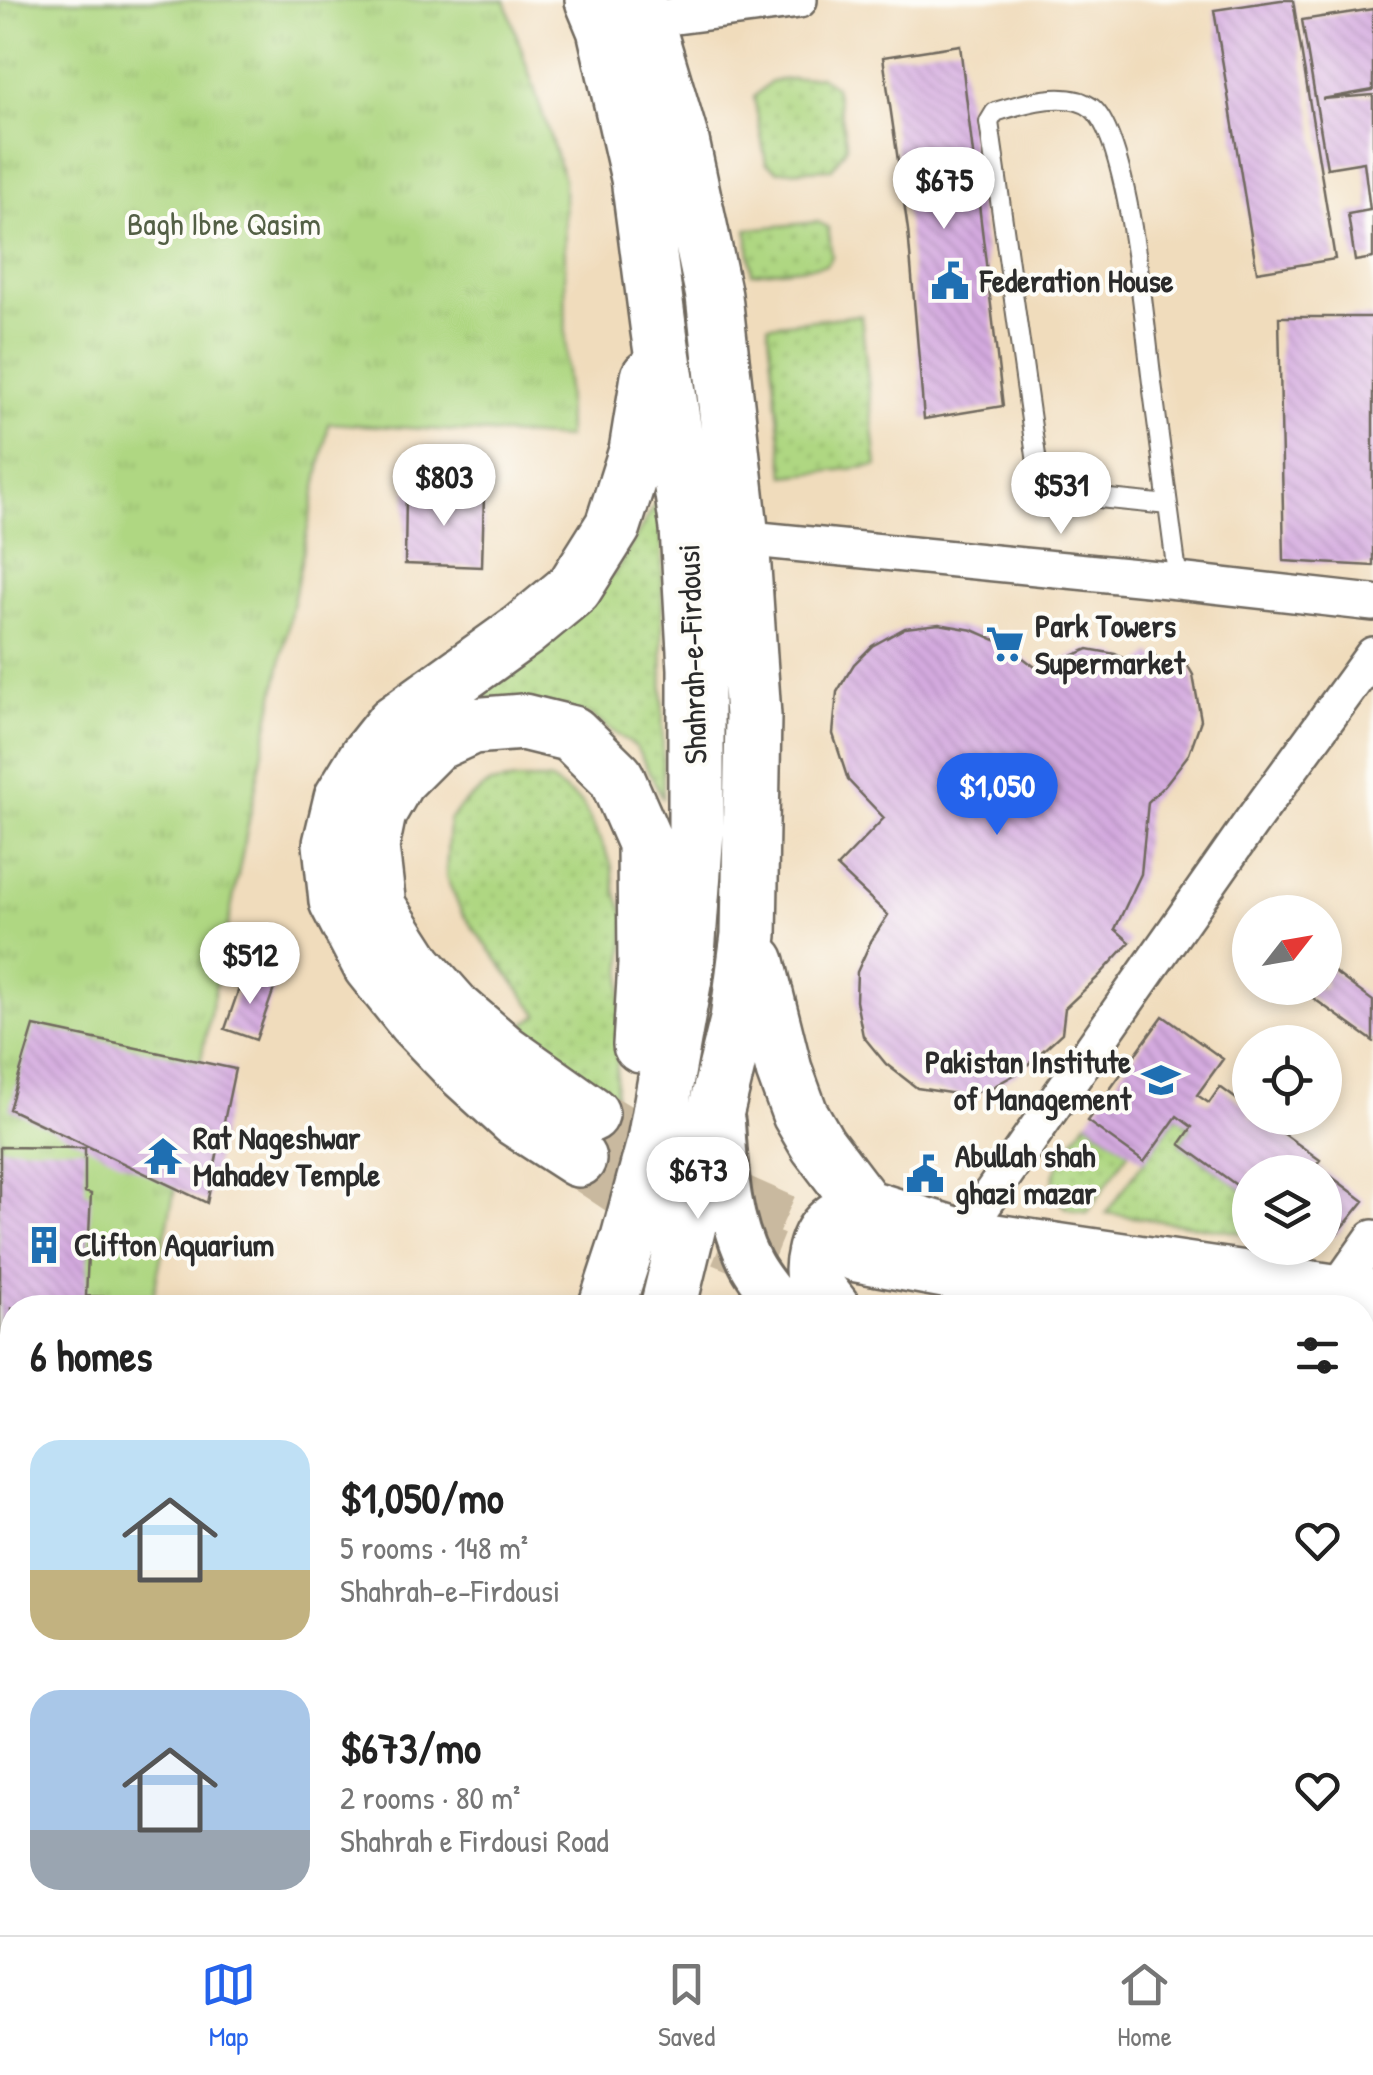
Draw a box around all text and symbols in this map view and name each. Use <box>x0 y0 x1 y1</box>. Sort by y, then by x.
pin: $675 <box>885 147 1003 232</box>
text: $675 <box>915 158 973 201</box>
park label: Bagh Ibne Qasim <box>127 202 321 245</box>
place label: Federation House <box>979 259 1174 302</box>
public building icon: Federation House <box>929 260 971 302</box>
pin: $803 <box>385 444 503 529</box>
pin: $531 <box>1002 452 1120 537</box>
text: $803 <box>415 455 473 498</box>
text: $531 <box>1033 463 1089 506</box>
street label: Shahrah-e-Firdousi <box>666 543 717 765</box>
place label: Park Towers Supermarket <box>1035 604 1186 685</box>
supermarket icon: Park Towers Supermarket <box>984 623 1026 665</box>
pin: $1,050 <box>916 753 1078 838</box>
text: $1,050 <box>959 764 1035 807</box>
north arrow <box>1232 895 1342 1005</box>
map controls <box>1232 895 1342 1265</box>
pin: $512 <box>191 922 309 1007</box>
text: $512 <box>222 933 278 976</box>
button: locate <box>1232 1025 1342 1135</box>
place label: Pakistan Institute of Management <box>925 1040 1132 1121</box>
school or university icon: Pakistan Institute of Management <box>1140 1059 1182 1101</box>
place label: Rat Nageshwar Mahadev Temple <box>193 1116 381 1197</box>
place label: Abullah shah ghazi mazar <box>955 1134 1097 1215</box>
temple icon: Rat Nageshwar Mahadev Temple <box>142 1135 184 1177</box>
pin: $673 <box>639 1137 757 1222</box>
text: $673 <box>668 1148 728 1191</box>
public building icon: Abullah shah ghazi mazar <box>904 1153 946 1195</box>
button: layers <box>1232 1155 1342 1265</box>
place label: Clifton Aquarium <box>74 1223 274 1267</box>
building icon: Clifton Aquarium <box>23 1224 65 1266</box>
text: 6 homes <box>30 1327 152 1384</box>
icon: filters <box>1290 1328 1345 1383</box>
text: $1,050/mo <box>340 1469 504 1526</box>
icon: home <box>110 1480 230 1600</box>
icon: heart <box>1290 1513 1345 1568</box>
text: 5 rooms · 148 m² <box>340 1526 528 1569</box>
text: Shahrah-e-Firdousi <box>340 1569 560 1612</box>
text: $673/mo <box>340 1719 481 1776</box>
icon: home <box>110 1730 230 1850</box>
icon: heart <box>1290 1763 1345 1818</box>
text: 2 rooms · 80 m² <box>340 1776 520 1819</box>
text: Shahrah e Firdousi Road <box>340 1819 609 1862</box>
tab: Map <box>201 1957 256 2055</box>
tab: Saved <box>658 1957 715 2055</box>
tab: Home <box>1117 1957 1172 2055</box>

